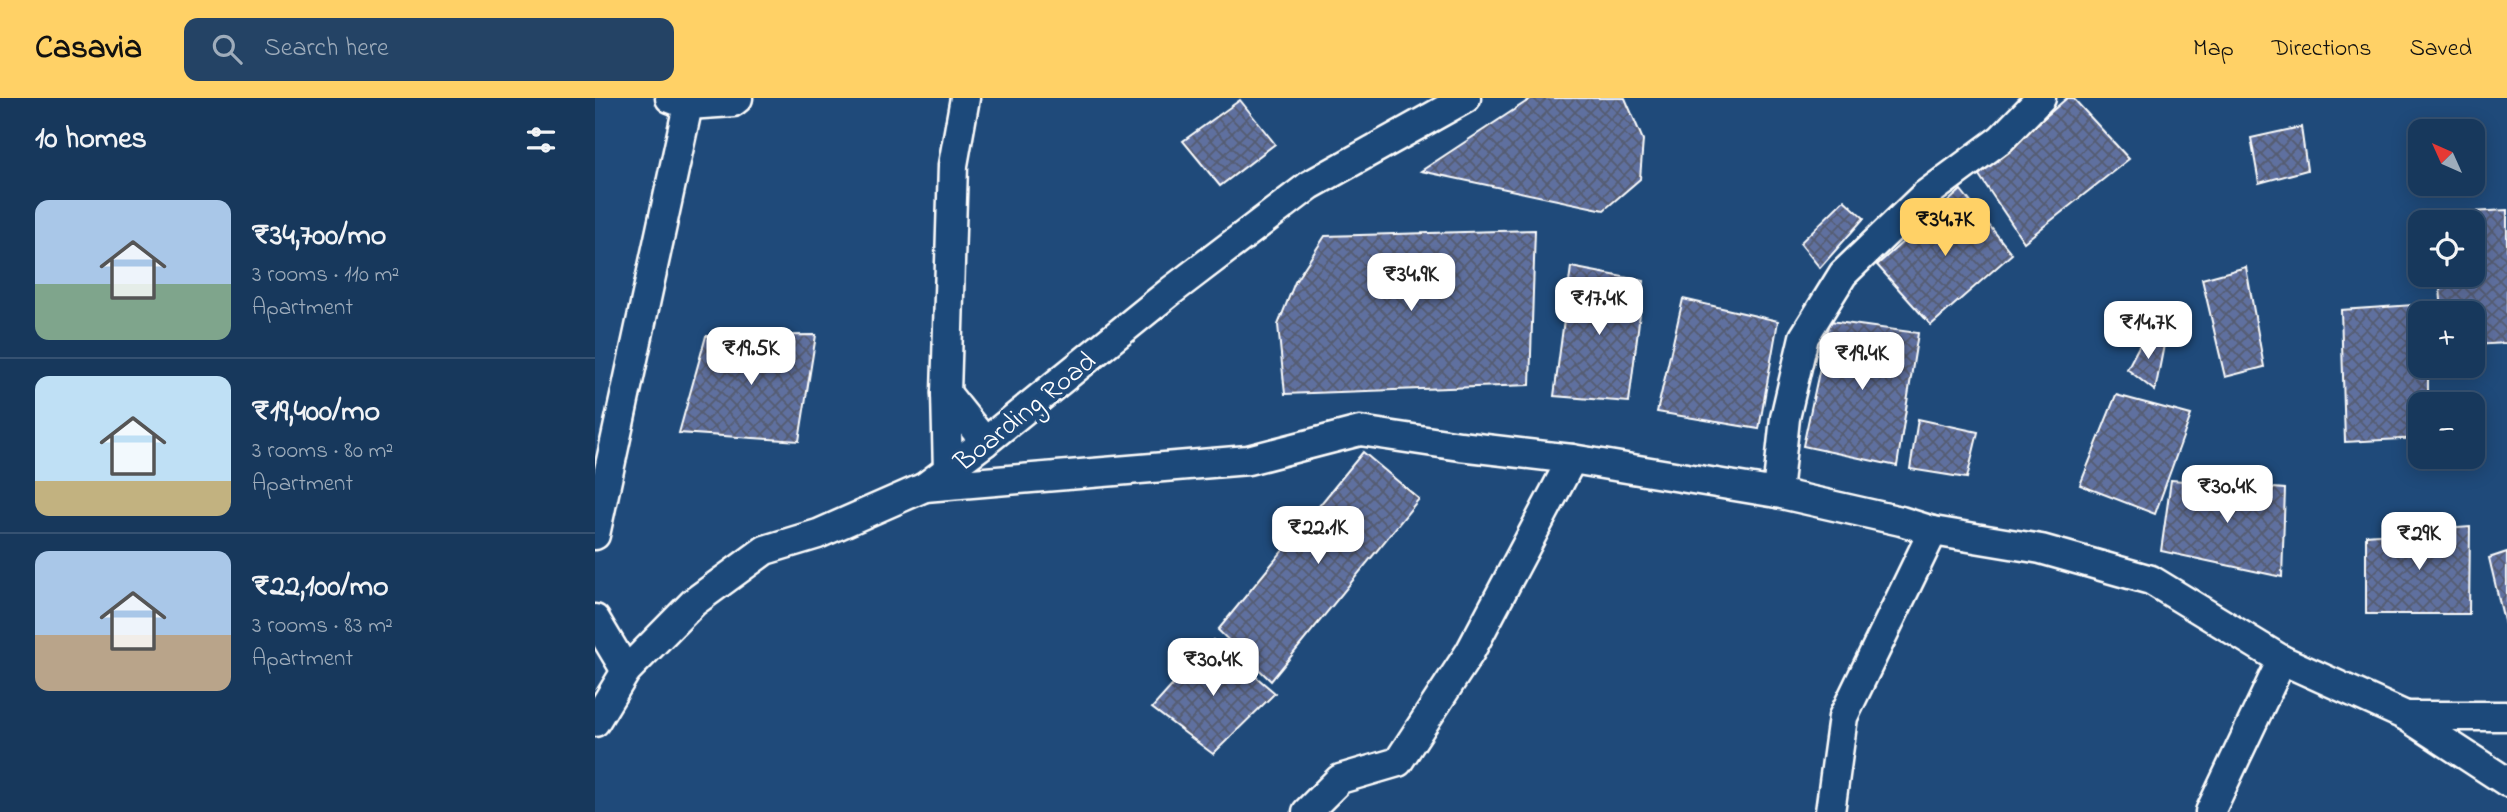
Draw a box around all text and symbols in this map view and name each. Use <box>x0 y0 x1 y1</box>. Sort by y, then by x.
search box <box>184 18 674 81</box>
text: Casavia <box>35 25 142 73</box>
icon: search <box>208 30 246 68</box>
text: Search here <box>264 30 389 68</box>
text: Map <box>2193 32 2234 67</box>
text: Directions <box>2272 32 2371 67</box>
text: Saved <box>2409 32 2472 67</box>
text: 10 homes <box>35 118 147 162</box>
north arrow <box>2408 119 2485 196</box>
map controls <box>2408 119 2485 469</box>
icon: filters <box>522 121 560 159</box>
pin: ₹34.7K <box>1888 198 2002 258</box>
text: ₹34.7K <box>1916 204 1974 237</box>
button: locate <box>2408 210 2485 287</box>
text: ₹34,700/mo <box>252 215 386 259</box>
icon: home <box>91 228 175 312</box>
pin: ₹34.9K <box>1354 254 1468 313</box>
text: 3 rooms · 110 m² <box>252 259 399 292</box>
text: ₹34.9K <box>1383 259 1439 292</box>
pin: ₹17.4K <box>1542 278 1656 337</box>
text: ₹17.4K <box>1571 283 1627 316</box>
text: Apartment <box>252 292 353 325</box>
button: + <box>2408 301 2485 378</box>
pin: ₹14.7K <box>2091 302 2205 361</box>
text: ₹14.7K <box>2120 307 2176 340</box>
pin: ₹19.5K <box>694 328 808 387</box>
pin: ₹19.4K <box>1805 332 1919 392</box>
text: ₹19.5K <box>722 333 780 366</box>
text: ₹19.4K <box>1835 338 1889 371</box>
street label: Boarding Road <box>946 342 1106 483</box>
text: ₹19,400/mo <box>252 391 380 435</box>
button: − <box>2408 392 2485 469</box>
icon: home <box>91 404 175 488</box>
text: 3 rooms · 80 m² <box>252 435 393 468</box>
pin: ₹30.4K <box>2170 466 2284 525</box>
text: Apartment <box>252 468 353 501</box>
text: ₹30.4K <box>2198 471 2256 504</box>
pin: ₹22.1K <box>1261 506 1375 566</box>
text: ₹22.1K <box>1288 512 1348 545</box>
pin: ₹29K <box>2378 512 2460 572</box>
text: ₹29K <box>2397 518 2441 551</box>
text: ₹22,100/mo <box>252 566 389 610</box>
icon: home <box>91 579 175 663</box>
text: 3 rooms · 83 m² <box>252 610 393 643</box>
pin: ₹30.4K <box>1156 638 1270 698</box>
text: Apartment <box>252 643 353 676</box>
text: ₹30.4K <box>1184 644 1242 677</box>

